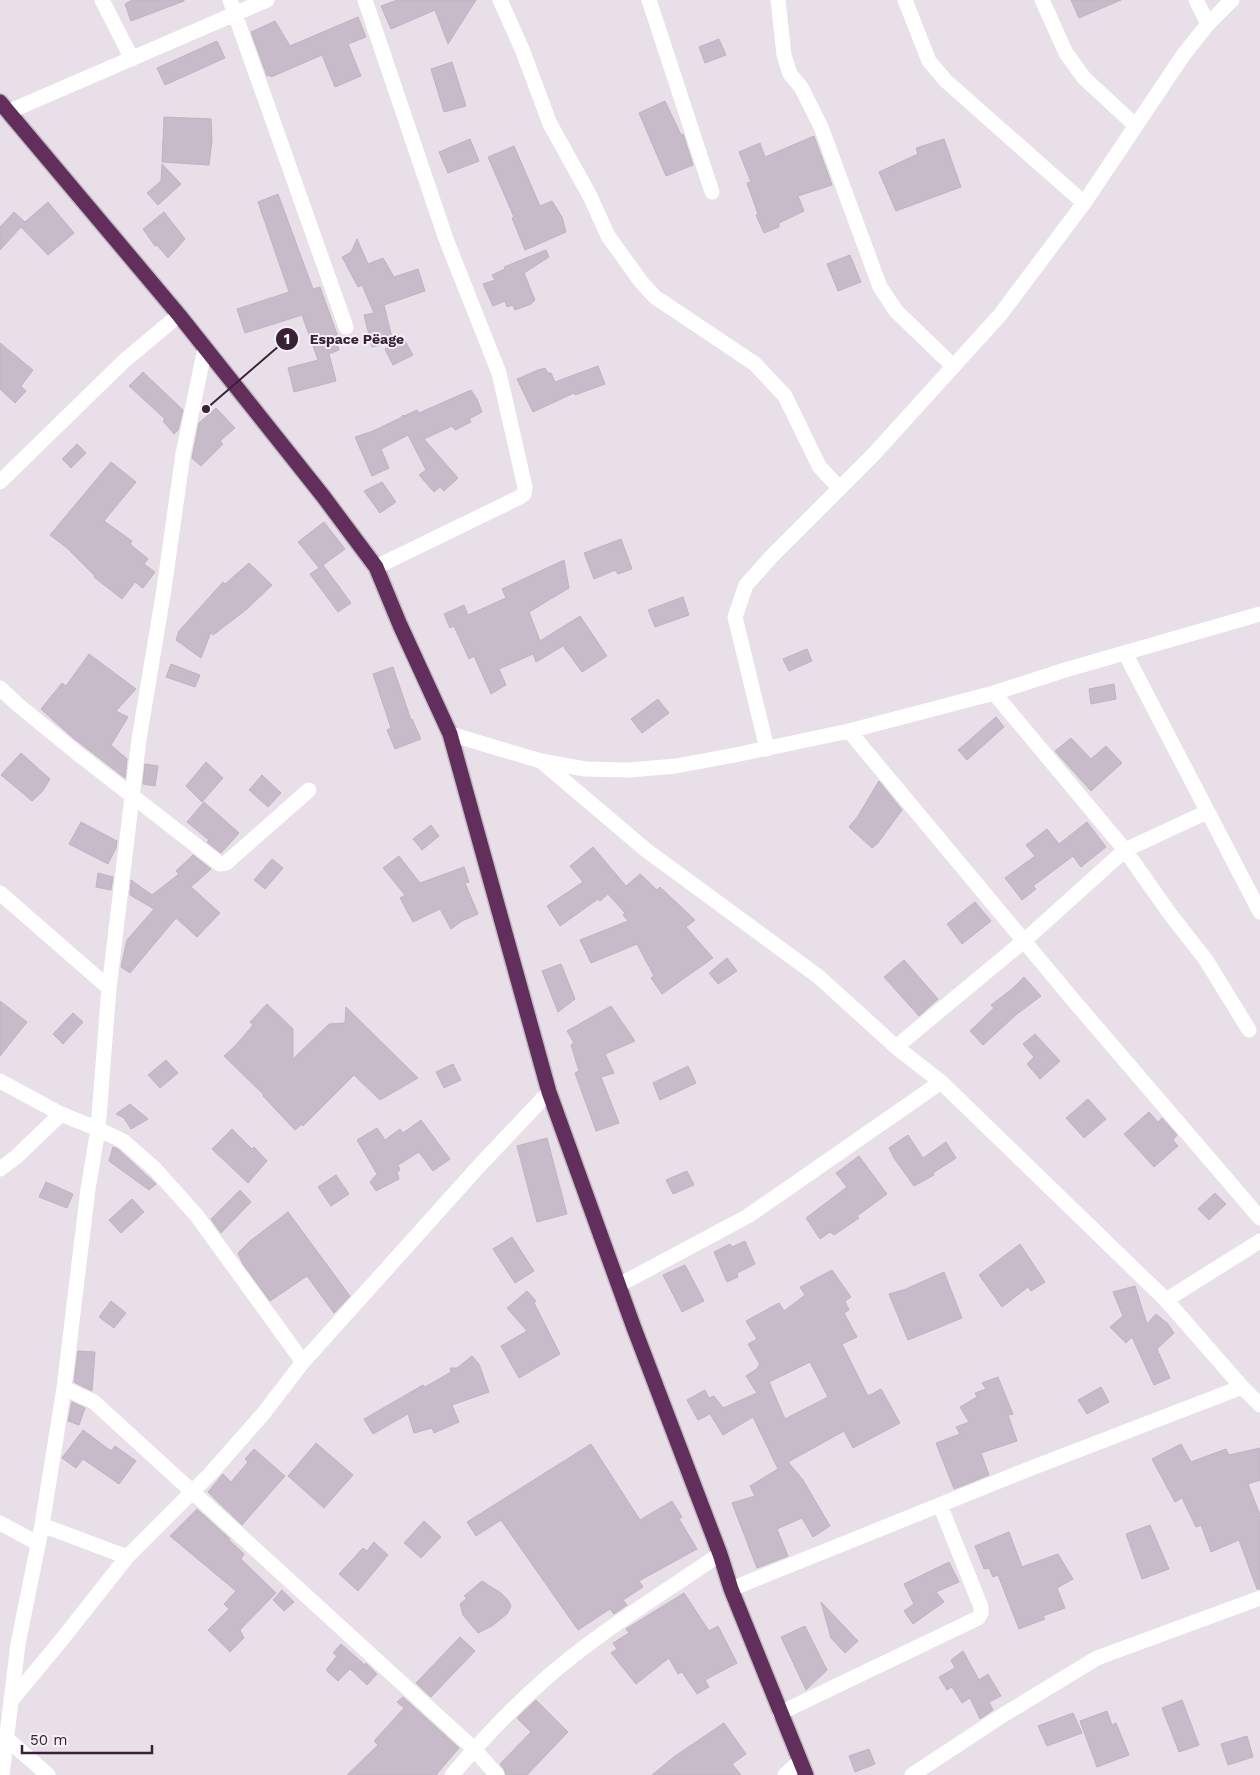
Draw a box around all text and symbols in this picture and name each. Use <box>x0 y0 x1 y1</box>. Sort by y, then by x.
callout: Espace Pëage <box>274 325 414 354</box>
text: 1 <box>284 330 290 348</box>
text: Espace Pëage <box>310 331 404 347</box>
scale bar <box>22 1722 152 1754</box>
text: 50 m <box>30 1731 67 1749</box>

